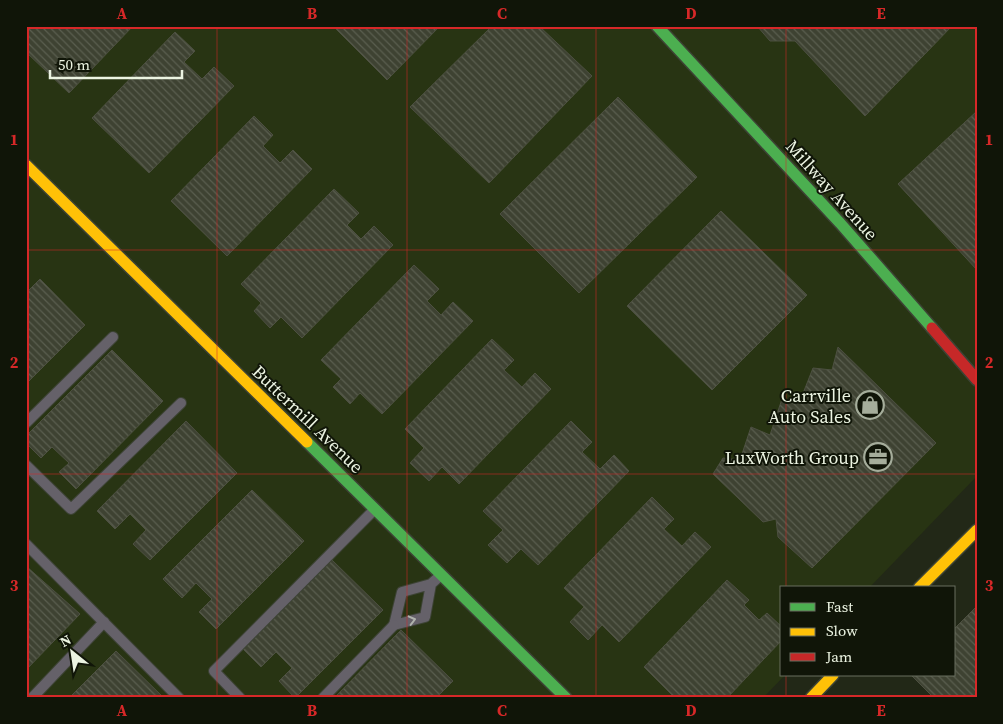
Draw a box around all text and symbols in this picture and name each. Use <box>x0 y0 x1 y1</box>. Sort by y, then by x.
text: A <box>117 2 128 24</box>
text: B <box>307 2 318 24</box>
text: C <box>497 2 507 24</box>
text: D <box>685 2 697 24</box>
text: E <box>876 2 886 24</box>
scale bar <box>50 48 182 80</box>
text: 50 m <box>58 54 90 75</box>
text: 1 <box>10 128 18 150</box>
text: 1 <box>985 128 993 150</box>
street label: Millway Avenue <box>780 134 884 246</box>
text: 2 <box>10 351 19 373</box>
text: 2 <box>985 351 994 373</box>
street label: Buttermill Avenue <box>247 359 369 479</box>
place label: Carrville Auto Sales <box>768 383 851 429</box>
shop icon: Carrville Auto Sales <box>855 390 885 420</box>
office icon: LuxWorth Group <box>863 442 893 472</box>
place label: LuxWorth Group <box>725 445 859 470</box>
text: 3 <box>10 574 19 596</box>
text: 3 <box>985 574 994 596</box>
legend <box>780 586 956 676</box>
text: Fast <box>826 596 853 617</box>
one-way arrow <box>407 616 415 626</box>
text: Slow <box>826 620 858 641</box>
north arrow <box>48 626 98 676</box>
text: N <box>56 630 75 652</box>
text: Jam <box>825 646 853 667</box>
text: A <box>117 699 128 721</box>
text: B <box>307 699 318 721</box>
text: C <box>497 699 507 721</box>
text: D <box>685 699 697 721</box>
text: E <box>876 699 886 721</box>

